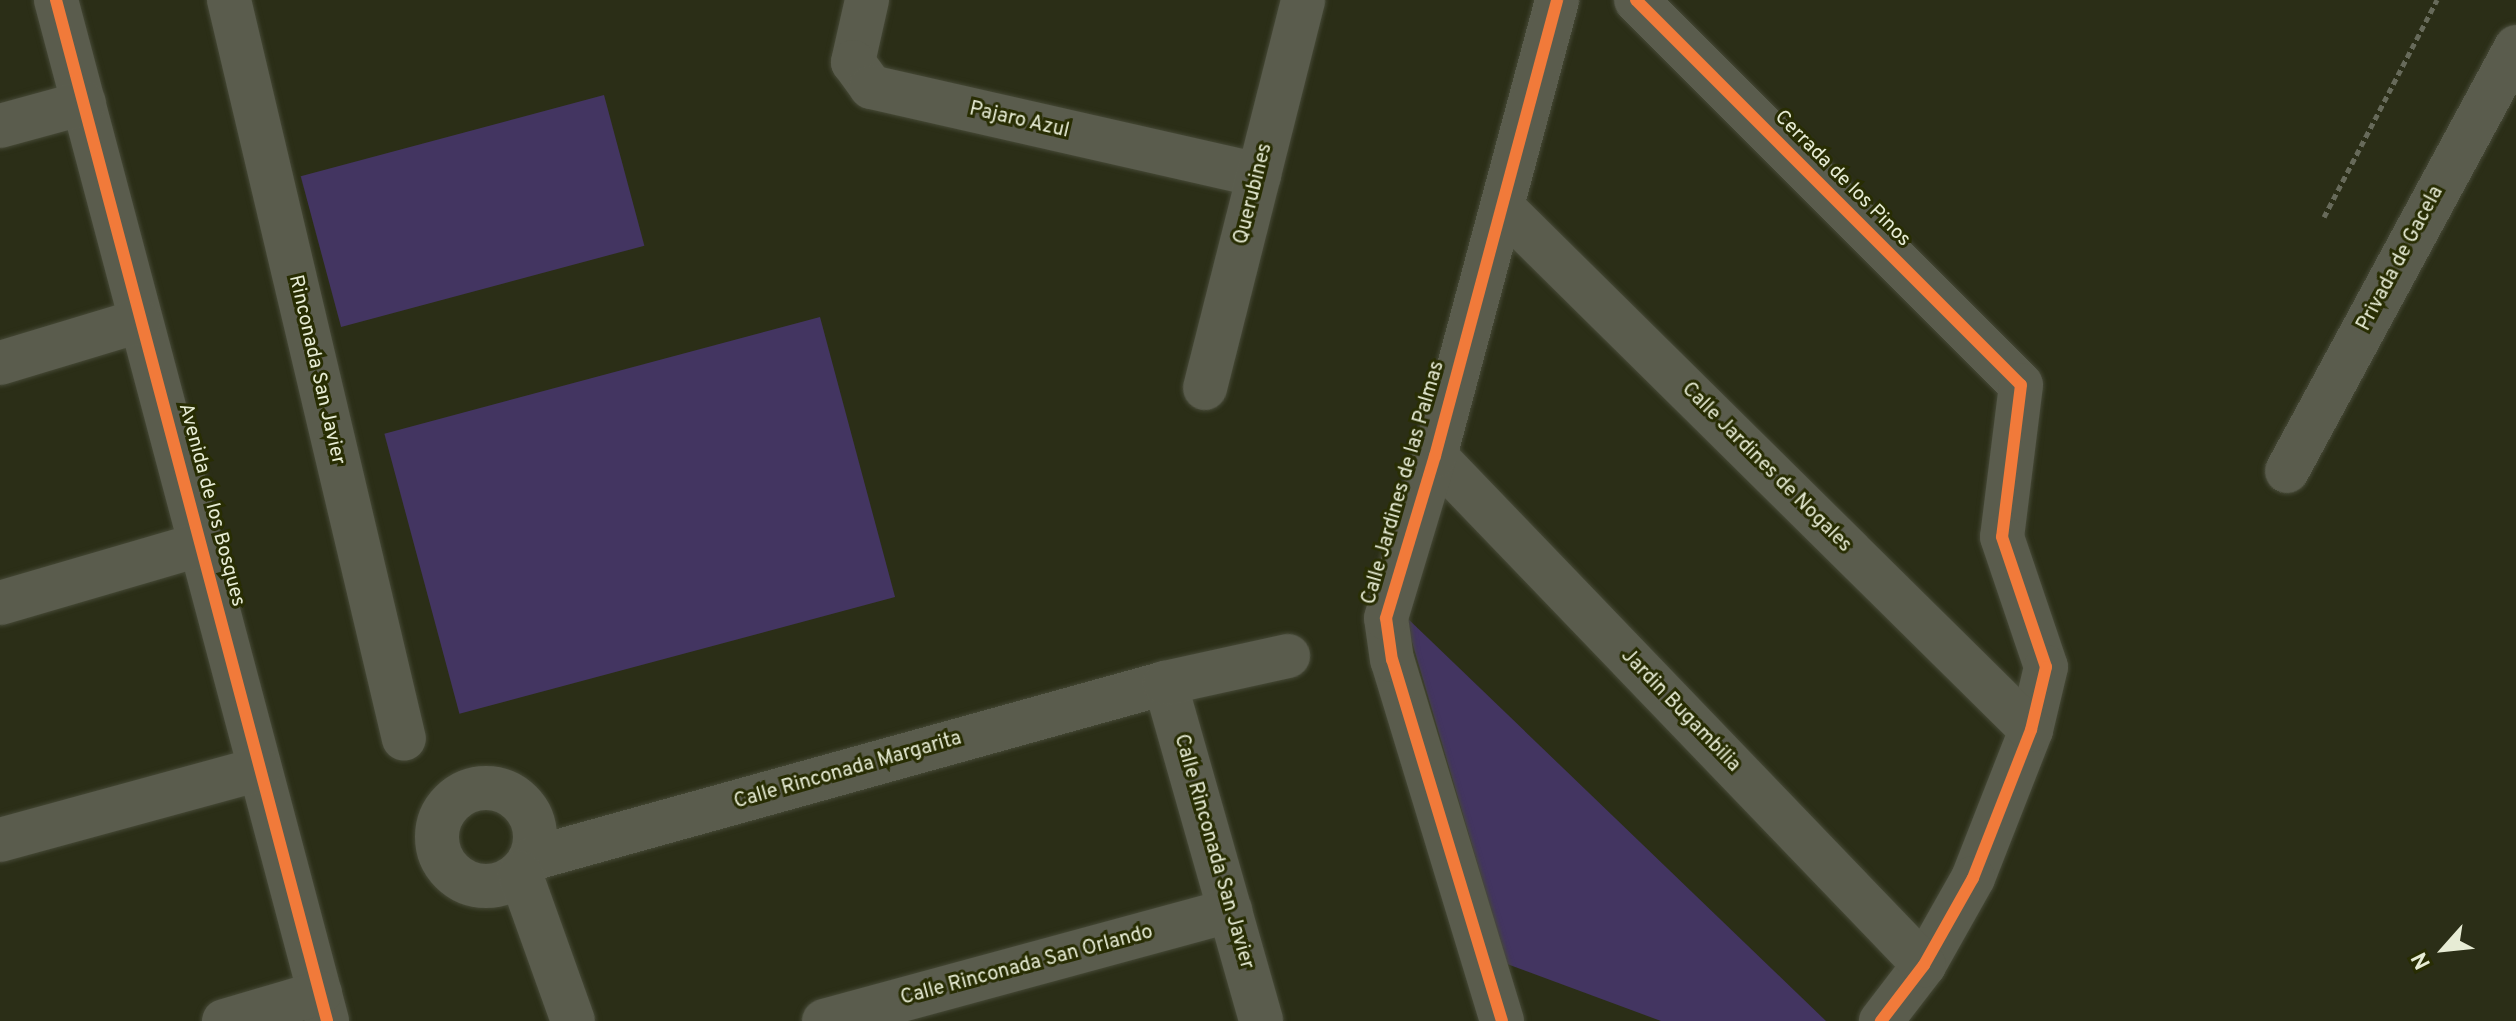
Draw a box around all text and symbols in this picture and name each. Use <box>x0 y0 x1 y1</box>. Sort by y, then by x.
street label: Pajaro Azul <box>966 98 1072 144</box>
street label: Cerrada de los Pinos <box>1769 106 1915 252</box>
street label: Querubines <box>1230 141 1278 247</box>
street label: Privada de Gacela <box>2353 183 2449 335</box>
street label: Rinconada San Javier <box>282 273 350 467</box>
street label: Calle Jardines de las Palmas <box>1358 358 1450 608</box>
street label: Calle Jardines de Nogales <box>1676 378 1856 558</box>
street label: Avenida de los Bosques <box>172 401 250 609</box>
street label: Jardin Bugambilia <box>1615 644 1745 778</box>
street label: Calle Rinconada Margarita <box>731 727 965 815</box>
street label: Calle Rinconada San Javier <box>1168 732 1258 972</box>
north arrow <box>2404 909 2484 989</box>
street label: Calle Rinconada San Orlando <box>898 921 1156 1011</box>
text: N <box>2407 947 2438 973</box>

